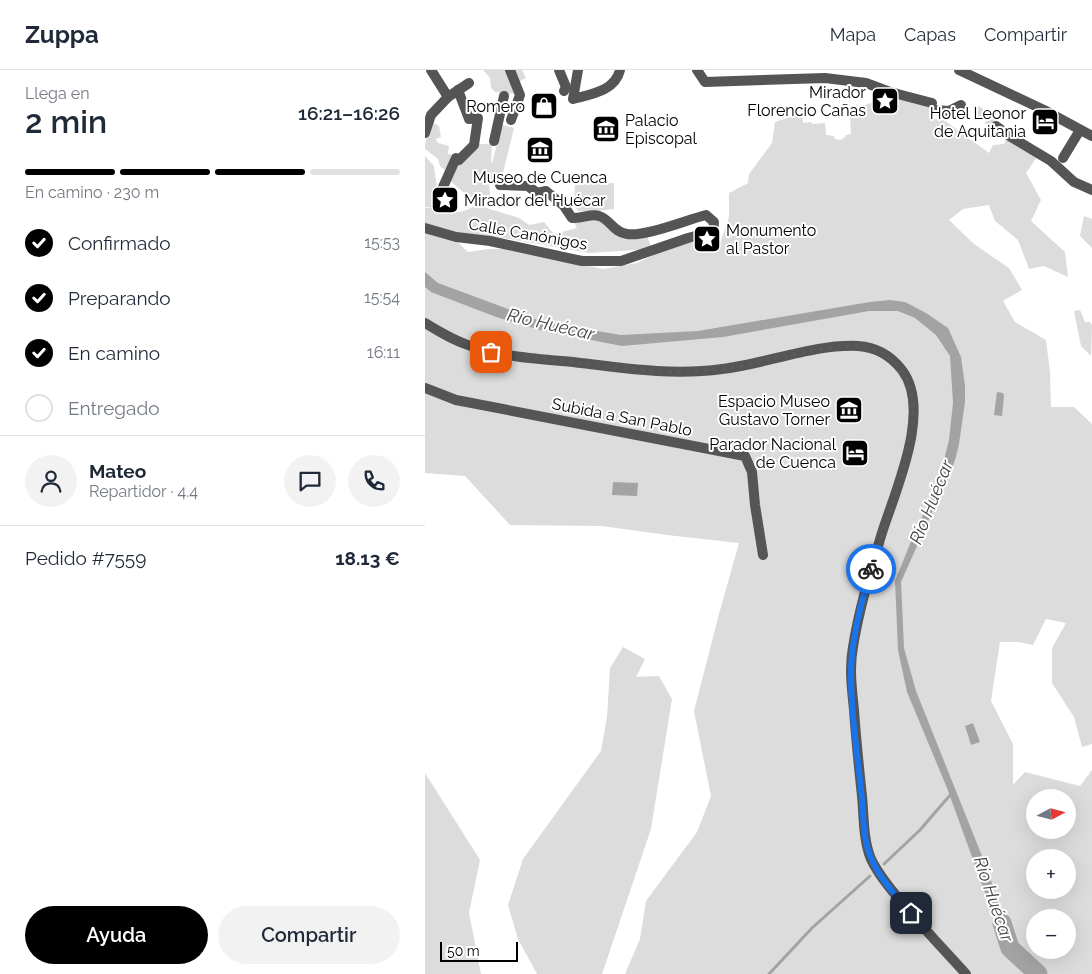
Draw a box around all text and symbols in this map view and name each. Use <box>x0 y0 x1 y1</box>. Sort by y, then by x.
text: Zuppa <box>25 20 99 49</box>
text: Mapa <box>830 24 876 45</box>
text: Capas <box>904 24 956 45</box>
text: Compartir <box>984 24 1067 45</box>
place label: Mirador Florencio Cañas <box>747 83 866 120</box>
text: Llega en <box>25 84 89 103</box>
place icon: Mirador Florencio Cañas <box>870 86 900 116</box>
shop icon: Romero <box>529 91 559 121</box>
place label: Romero <box>466 97 525 116</box>
text: 16:21–16:26 <box>298 102 400 124</box>
text: 2 min <box>25 103 107 140</box>
place label: Hotel Leonor de Aquitania <box>930 104 1026 141</box>
hotel icon: Hotel Leonor de Aquitania <box>1030 107 1060 137</box>
place label: Palacio Episcopal <box>625 111 698 148</box>
museum icon: Palacio Episcopal <box>591 114 621 144</box>
museum icon: Museo de Cuenca <box>525 135 555 165</box>
place label: Museo de Cuenca <box>473 168 607 187</box>
text: En camino · 230 m <box>25 183 159 202</box>
place icon: Mirador del Huécar <box>430 185 460 215</box>
place label: Mirador del Huécar <box>464 191 606 210</box>
street label: Calle Canónigos <box>467 214 589 254</box>
place label: Monumento al Pastor <box>726 221 816 258</box>
place icon: Monumento al Pastor <box>692 224 722 254</box>
icon: check <box>25 229 53 257</box>
text: Confirmado <box>68 232 171 254</box>
text: 15:53 <box>364 233 400 252</box>
icon: check <box>25 284 53 312</box>
text: Preparando <box>68 287 171 309</box>
text: 15:54 <box>364 288 400 307</box>
water label: Río Huécar <box>505 304 597 344</box>
pin <box>470 331 512 373</box>
icon: bag <box>477 338 505 366</box>
icon: check <box>25 339 53 367</box>
text: En camino <box>68 342 160 364</box>
text: 16:11 <box>367 343 400 362</box>
place label: Espacio Museo Gustavo Torner <box>718 392 830 429</box>
street label: Subida a San Pablo <box>550 394 694 440</box>
museum icon: Espacio Museo Gustavo Torner <box>834 395 864 425</box>
text: Entregado <box>68 397 160 419</box>
place label: Parador Nacional de Cuenca <box>709 435 837 472</box>
hotel icon: Parador Nacional de Cuenca <box>840 438 870 468</box>
button: person <box>25 455 77 507</box>
button: chat <box>284 455 336 507</box>
button: phone <box>348 455 400 507</box>
water label: Río Huécar <box>905 456 958 547</box>
text: Mateo <box>89 460 146 482</box>
text: Repartidor · 4.4 <box>89 482 198 501</box>
courier <box>846 544 896 594</box>
text: Pedido #7559 <box>25 547 146 569</box>
text: 18.13 € <box>335 547 400 569</box>
icon: bike <box>857 555 885 583</box>
north arrow <box>1026 789 1076 839</box>
map controls <box>1026 789 1076 959</box>
button: + <box>1026 849 1076 899</box>
water label: Río Huécar <box>970 854 1019 945</box>
pin <box>890 892 932 934</box>
icon: home <box>897 899 925 927</box>
button: Ayuda <box>25 906 208 964</box>
button: Compartir <box>218 906 400 964</box>
button: − <box>1026 909 1076 959</box>
scale bar <box>440 939 517 962</box>
text: 50 m <box>447 943 480 959</box>

